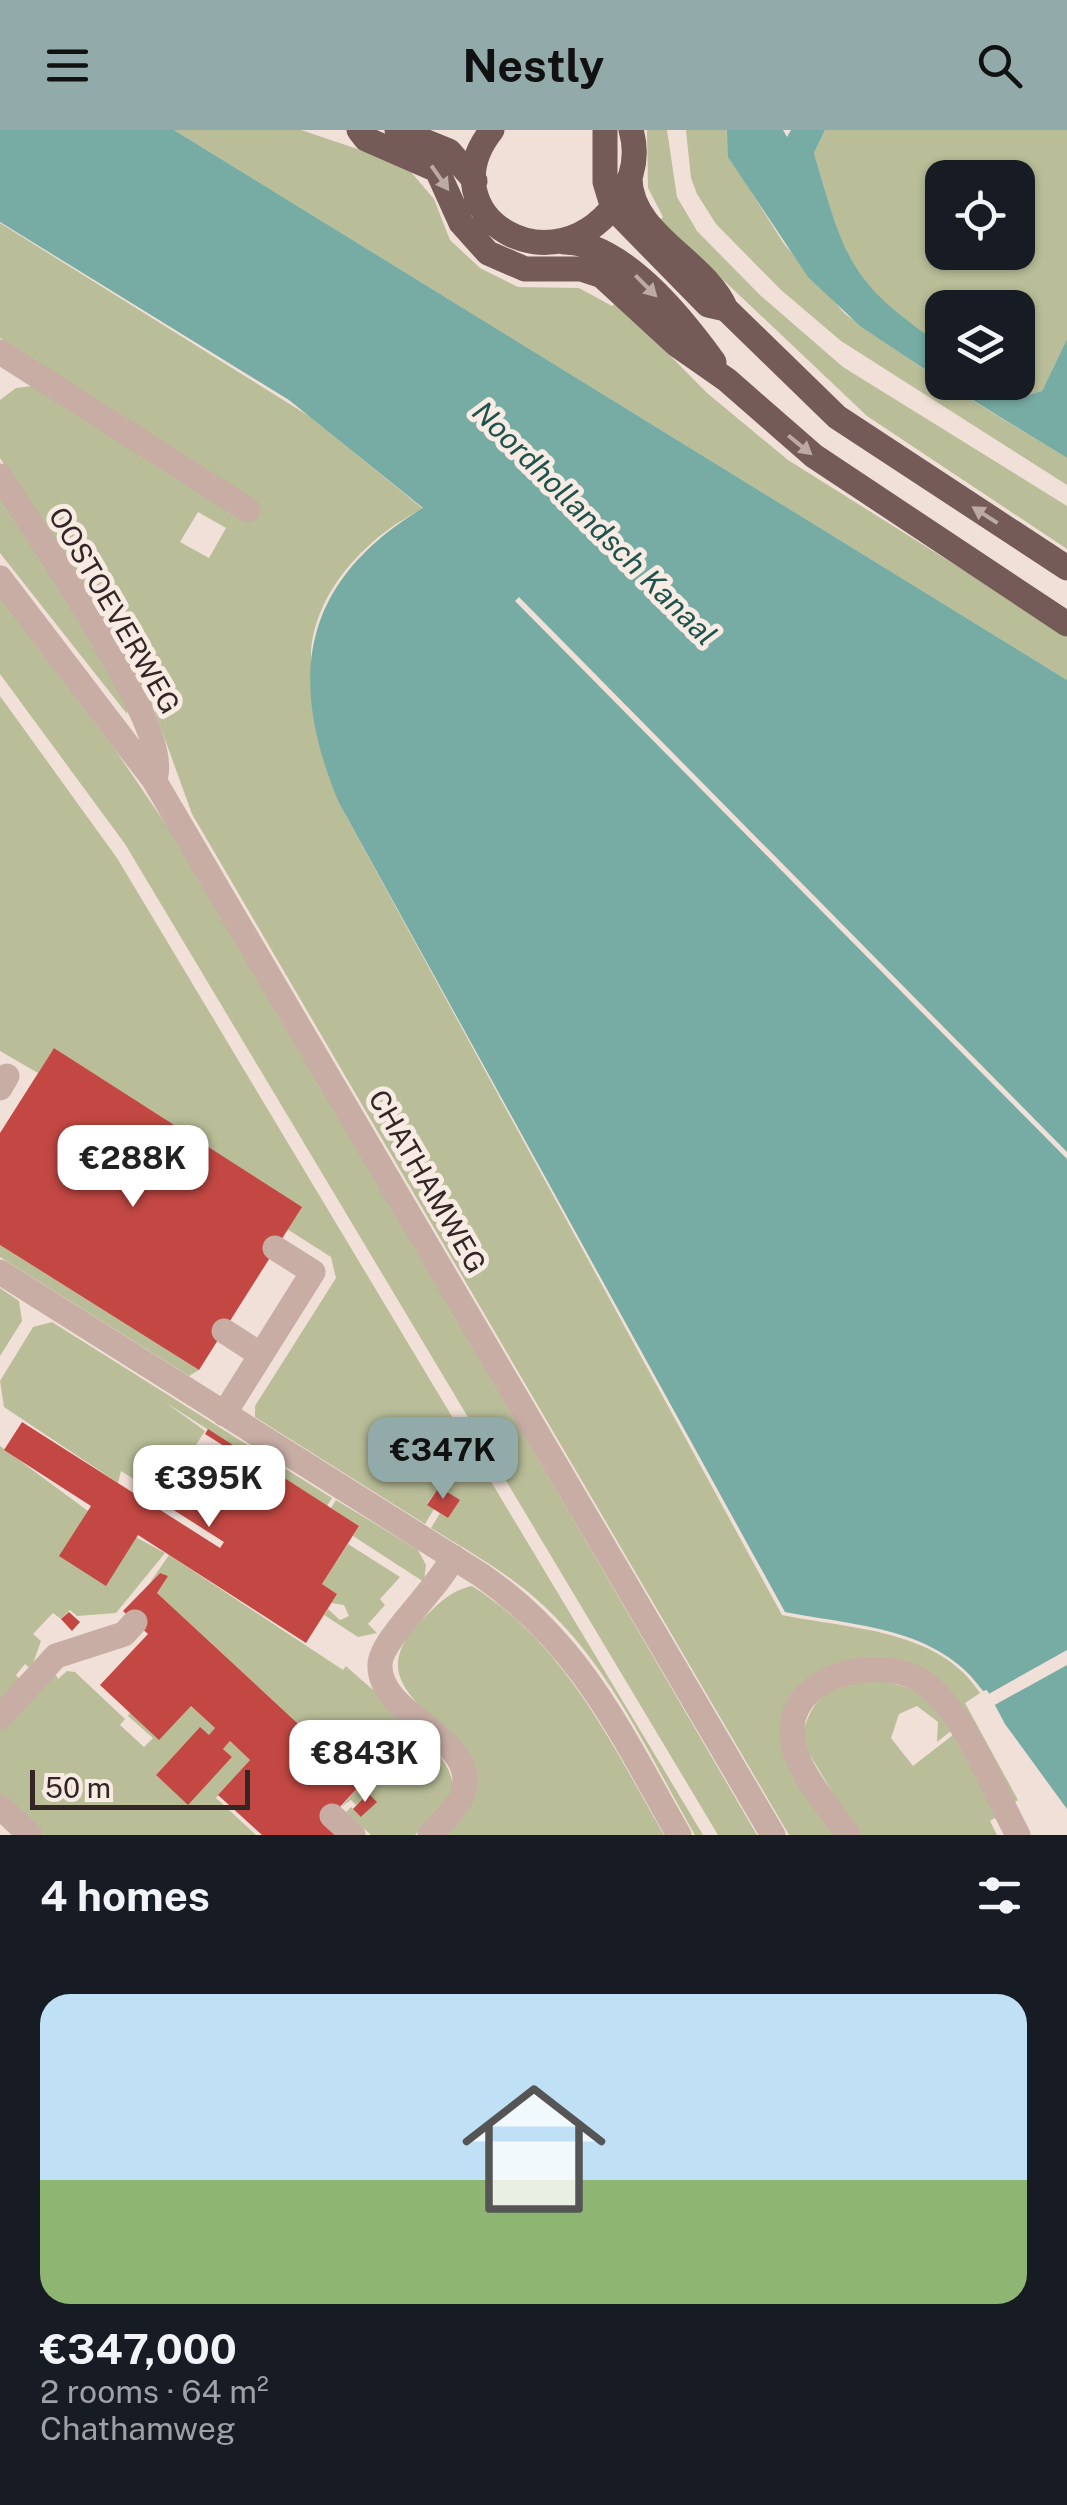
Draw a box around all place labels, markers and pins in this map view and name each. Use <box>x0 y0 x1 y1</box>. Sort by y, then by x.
pin: €288K <box>63 1125 203 1210</box>
pin: €347K <box>373 1417 513 1502</box>
pin: €395K <box>139 1445 279 1530</box>
pin: €843K <box>295 1720 435 1805</box>

